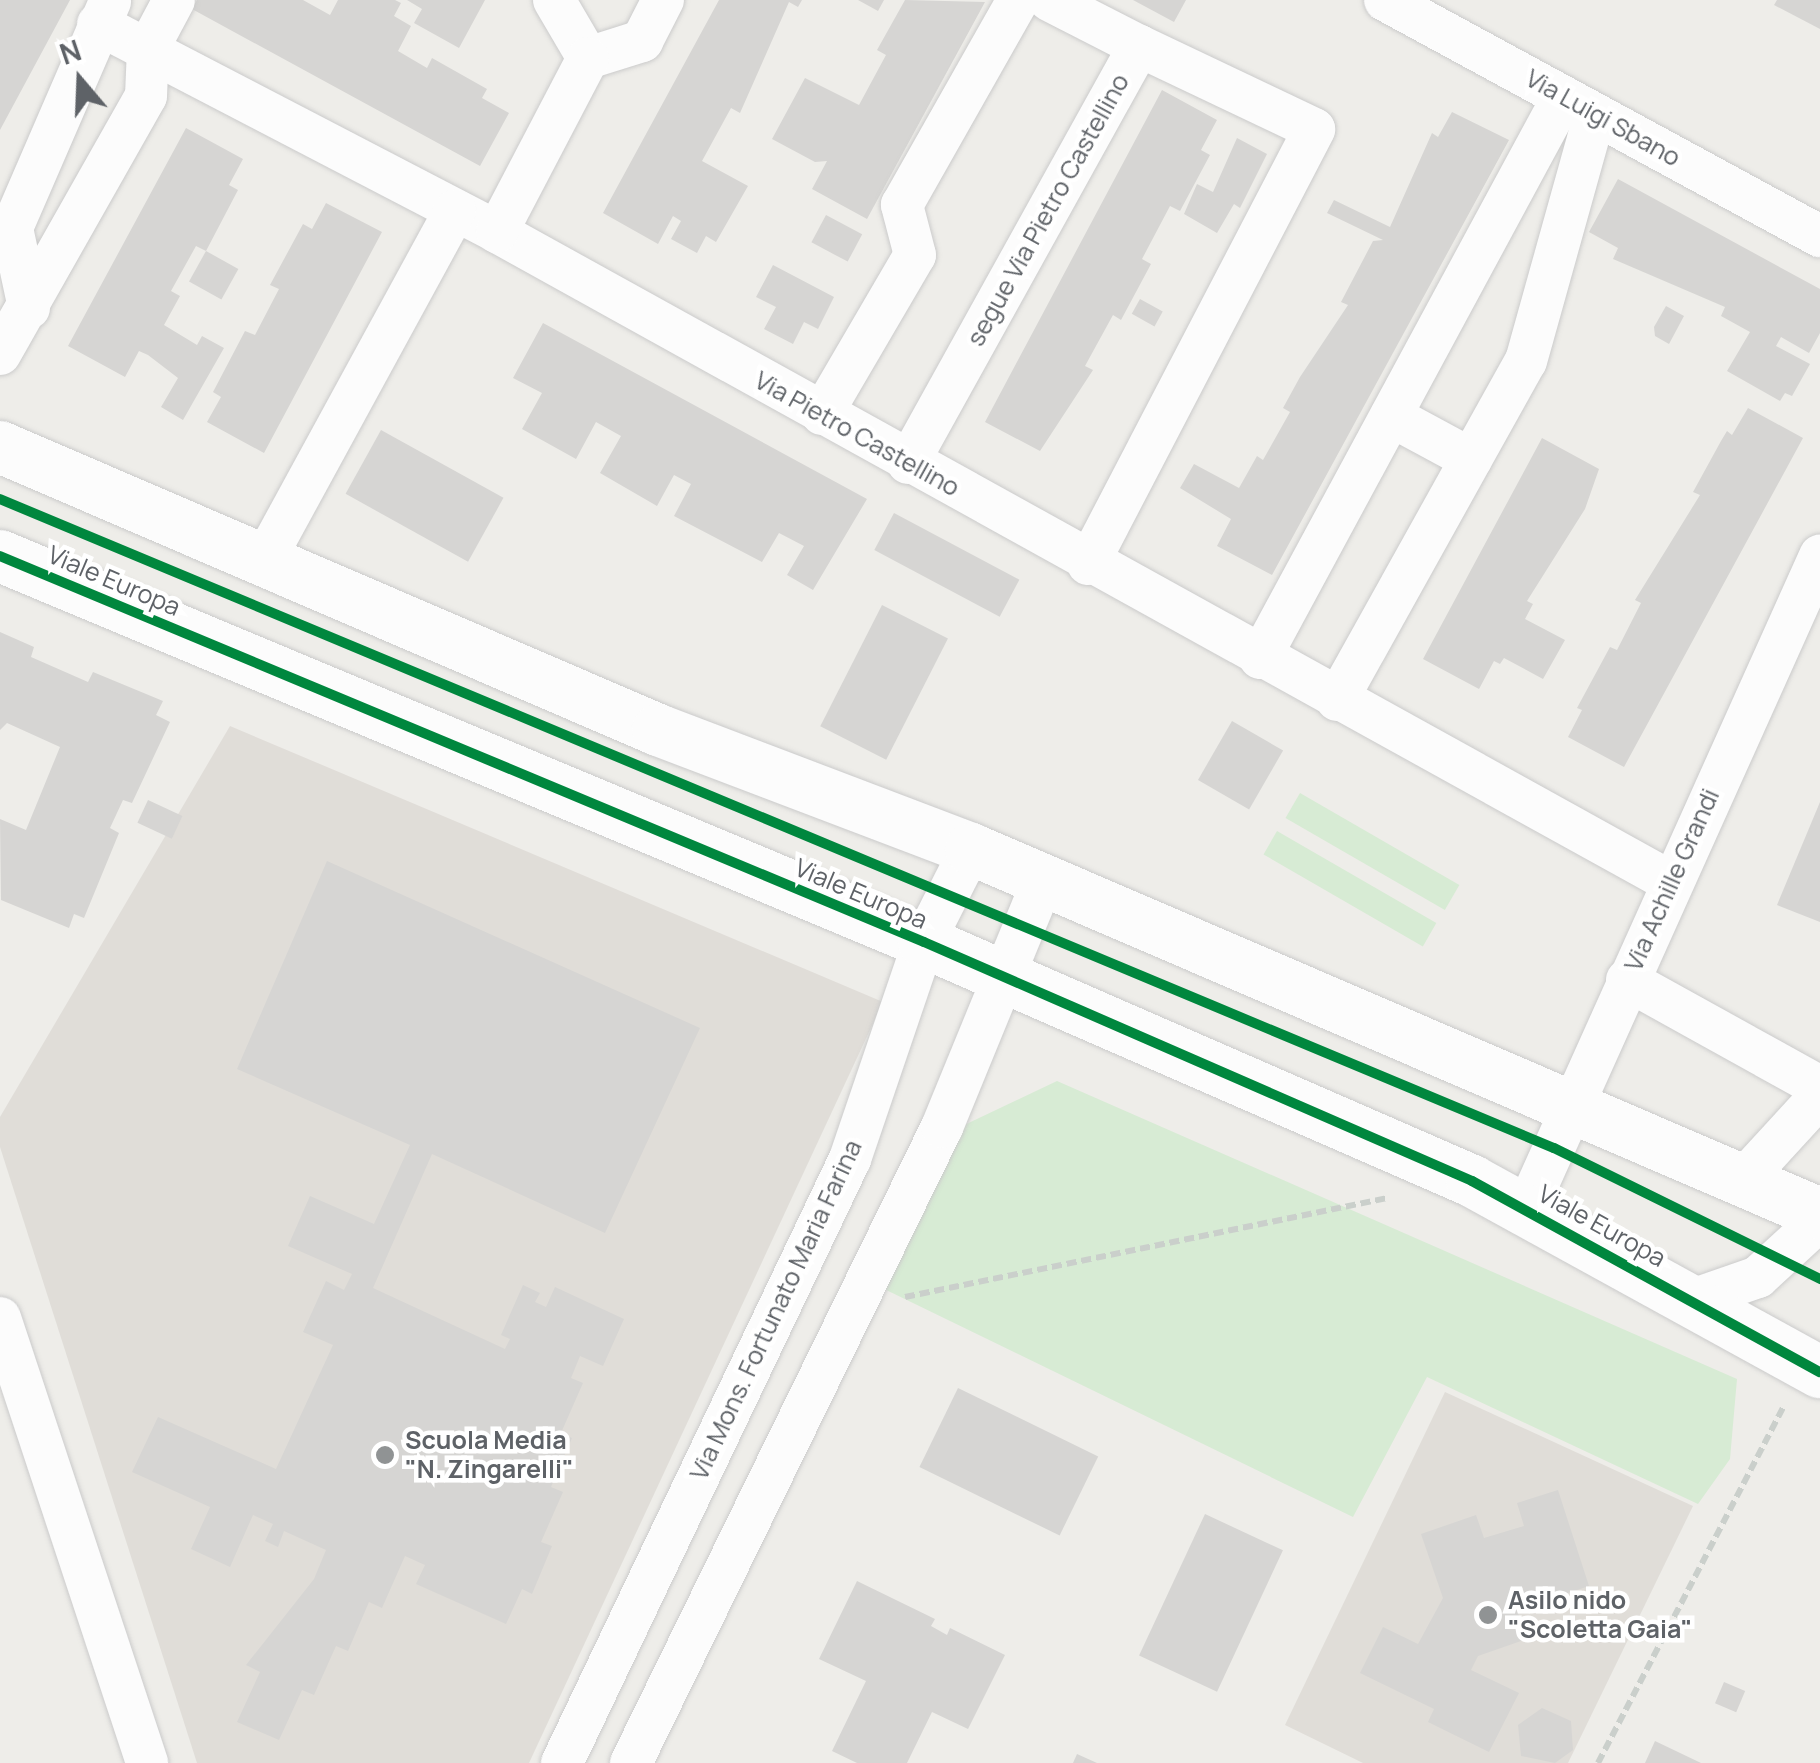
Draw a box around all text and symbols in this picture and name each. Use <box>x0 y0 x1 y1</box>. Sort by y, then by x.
north arrow <box>30 30 130 130</box>
text: N <box>55 30 86 73</box>
street label: Via Luigi Sbano <box>1520 63 1686 173</box>
street label: segue Via Pietro Castellino <box>961 69 1135 351</box>
street label: Via Pietro Castellino <box>749 365 965 503</box>
street label: Viale Europa <box>43 540 185 622</box>
street label: Via Achille Grandi <box>1618 784 1726 976</box>
street label: Viale Europa <box>790 853 932 935</box>
street label: Via Mons. Fortunato Maria Farina <box>684 1135 868 1485</box>
street label: Viale Europa <box>1533 1179 1671 1273</box>
place label: Scuola Media "N. Zingarelli" <box>405 1426 574 1485</box>
marker: Scuola Media "N. Zingarelli" <box>374 1444 396 1466</box>
place label: Asilo nido "Scoletta Gaia" <box>1508 1586 1692 1645</box>
marker: Asilo nido "Scoletta Gaia" <box>1477 1604 1499 1626</box>

